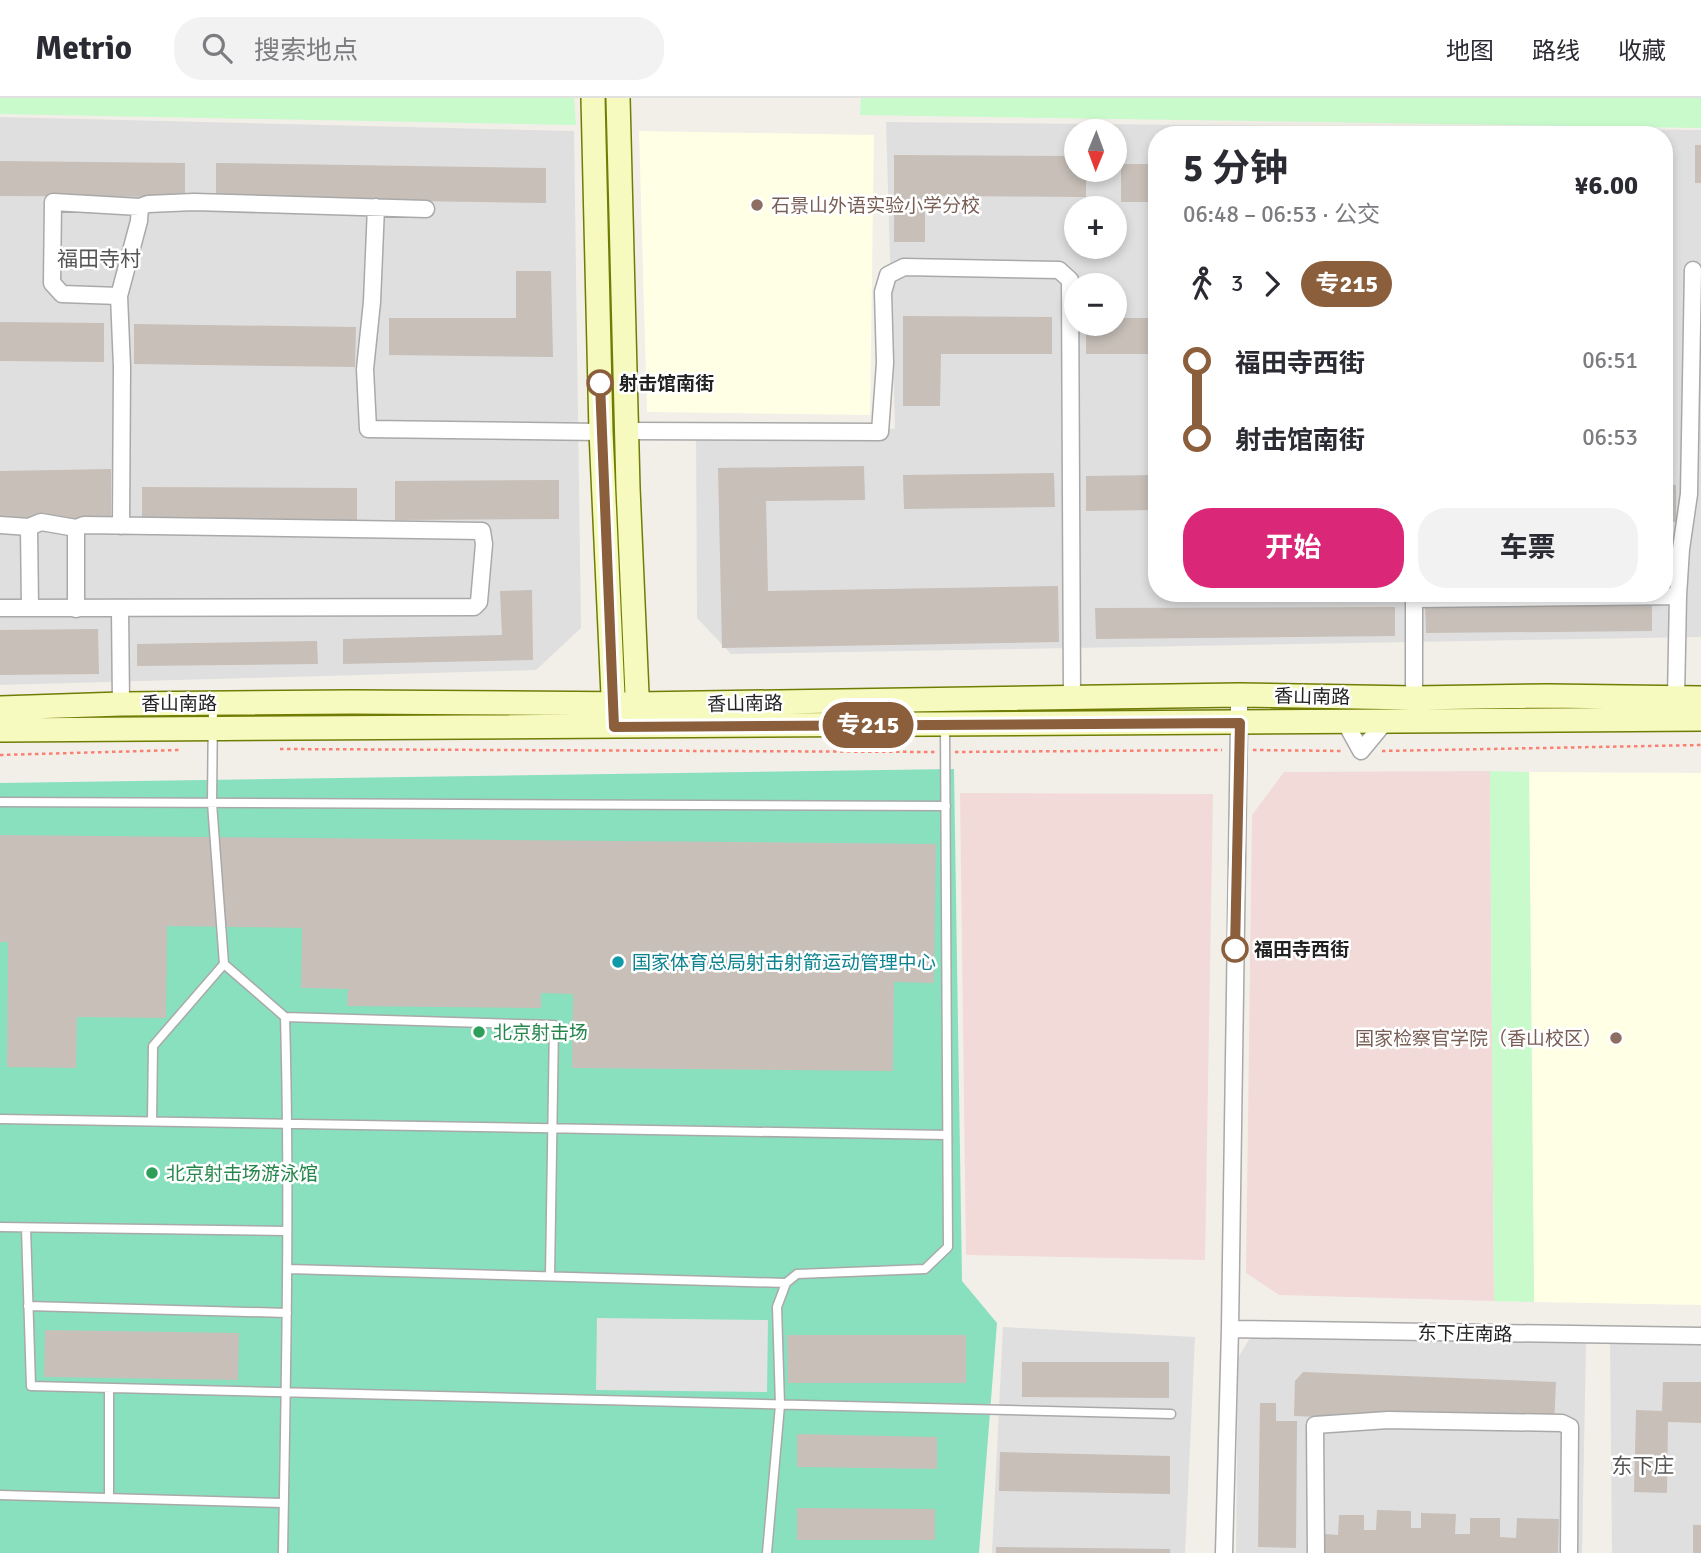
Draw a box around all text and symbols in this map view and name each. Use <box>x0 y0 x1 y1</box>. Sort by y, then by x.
search box <box>174 17 664 80</box>
text: Metrio <box>35 28 132 69</box>
icon: search <box>198 29 236 67</box>
text: 搜索地点 <box>254 35 358 67</box>
text: 地图 <box>1446 36 1494 66</box>
text: 路线 <box>1532 36 1580 66</box>
text: 收藏 <box>1618 36 1666 66</box>
north arrow <box>1064 119 1127 182</box>
map controls <box>1064 119 1127 336</box>
text: 5 分钟 <box>1183 145 1288 192</box>
text: ¥6.00 <box>1574 170 1638 202</box>
place label: 石景山外语实验小学分校 <box>771 194 980 218</box>
button: + <box>1064 196 1127 259</box>
marker: 石景山外语实验小学分校 <box>749 197 765 213</box>
text: 06:48 – 06:53 · 公交 <box>1183 200 1380 229</box>
district label: 福田寺村 <box>57 246 141 272</box>
icon: walk <box>1183 265 1221 303</box>
icon: forward <box>1253 265 1291 303</box>
text: 3 <box>1231 269 1243 298</box>
text: 专215 <box>1315 269 1378 299</box>
button: − <box>1064 273 1127 336</box>
text: 06:51 <box>1582 346 1638 375</box>
text: 福田寺西街 <box>1235 348 1365 380</box>
marker: 射击馆南街 <box>587 370 613 396</box>
place label: 射击馆南街 <box>619 372 714 396</box>
text: 06:53 <box>1582 423 1638 452</box>
text: 射击馆南街 <box>1235 425 1365 457</box>
button: 开始 <box>1183 508 1404 588</box>
button: 车票 <box>1418 508 1638 588</box>
street label: 香山南路 <box>1274 684 1350 710</box>
street label: 香山南路 <box>707 691 783 717</box>
street label: 香山南路 <box>141 692 217 716</box>
line badge: 专215 <box>819 702 917 748</box>
text: 专215 <box>837 710 899 740</box>
marker: 福田寺西街 <box>1222 936 1248 962</box>
place label: 福田寺西街 <box>1254 938 1349 962</box>
place label: 国家体育总局射击射箭运动管理中心 <box>632 951 936 975</box>
marker: 国家体育总局射击射箭运动管理中心 <box>610 954 626 970</box>
place label: 北京射击场 <box>493 1021 588 1045</box>
marker: 北京射击场 <box>471 1024 487 1040</box>
place label: 国家检察官学院（香山校区） <box>1355 1027 1602 1051</box>
marker: 国家检察官学院（香山校区） <box>1608 1030 1624 1046</box>
place label: 北京射击场游泳馆 <box>166 1162 318 1186</box>
marker: 北京射击场游泳馆 <box>144 1165 160 1181</box>
street label: 东下庄南路 <box>1417 1321 1513 1347</box>
district label: 东下庄 <box>1612 1453 1675 1479</box>

